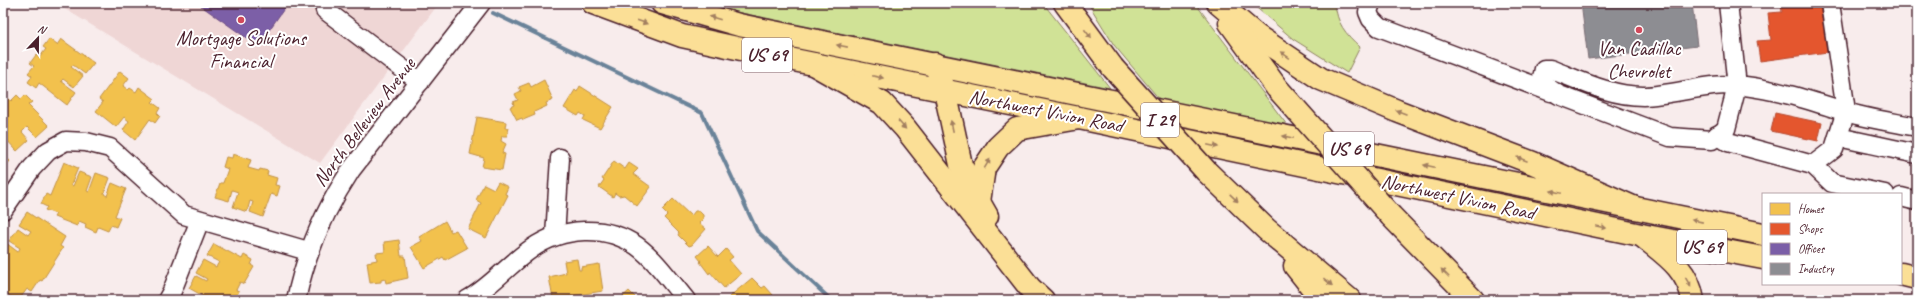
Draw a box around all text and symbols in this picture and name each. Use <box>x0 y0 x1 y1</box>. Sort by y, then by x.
marker: Mortgage Solutions Financial <box>236 15 246 25</box>
one-way arrow <box>709 15 721 21</box>
north arrow <box>18 18 58 58</box>
one-way arrow <box>637 19 649 25</box>
text: N <box>36 21 50 37</box>
marker: Van Cadillac Chevrolet <box>1634 25 1644 35</box>
place label: Mortgage Solutions Financial <box>176 26 308 74</box>
one-way arrow <box>1084 29 1092 40</box>
place label: Van Cadillac Chevrolet <box>1597 36 1682 84</box>
road number: US 69 <box>742 38 792 72</box>
one-way arrow <box>836 43 848 49</box>
street label: North Belleview Avenue <box>307 51 421 191</box>
one-way arrow <box>1279 51 1290 59</box>
one-way arrow <box>871 74 884 80</box>
street label: Northwest Vivion Road <box>967 84 1128 139</box>
road number: I 29 <box>1141 103 1179 137</box>
one-way arrow <box>1394 109 1406 115</box>
one-way arrow <box>949 119 955 132</box>
one-way arrow <box>897 121 906 130</box>
road number: US 69 <box>1324 132 1374 166</box>
one-way arrow <box>1282 133 1294 139</box>
one-way arrow <box>1207 143 1220 149</box>
one-way arrow <box>1516 155 1528 161</box>
one-way arrow <box>984 158 991 170</box>
one-way arrow <box>1423 162 1435 168</box>
street label: Northwest Vivion Road <box>1379 169 1540 226</box>
one-way arrow <box>1550 188 1562 194</box>
one-way arrow <box>1229 193 1239 203</box>
legend <box>1762 193 1902 285</box>
text: Homes <box>1798 201 1825 217</box>
one-way arrow <box>1691 217 1703 223</box>
text: Shops <box>1798 221 1823 237</box>
one-way arrow <box>1595 224 1607 230</box>
road number: US 69 <box>1677 230 1727 264</box>
text: Offices <box>1798 241 1825 257</box>
text: Industry <box>1798 261 1835 277</box>
one-way arrow <box>1441 268 1450 277</box>
one-way arrow <box>1684 276 1691 288</box>
one-way arrow <box>1323 277 1333 286</box>

